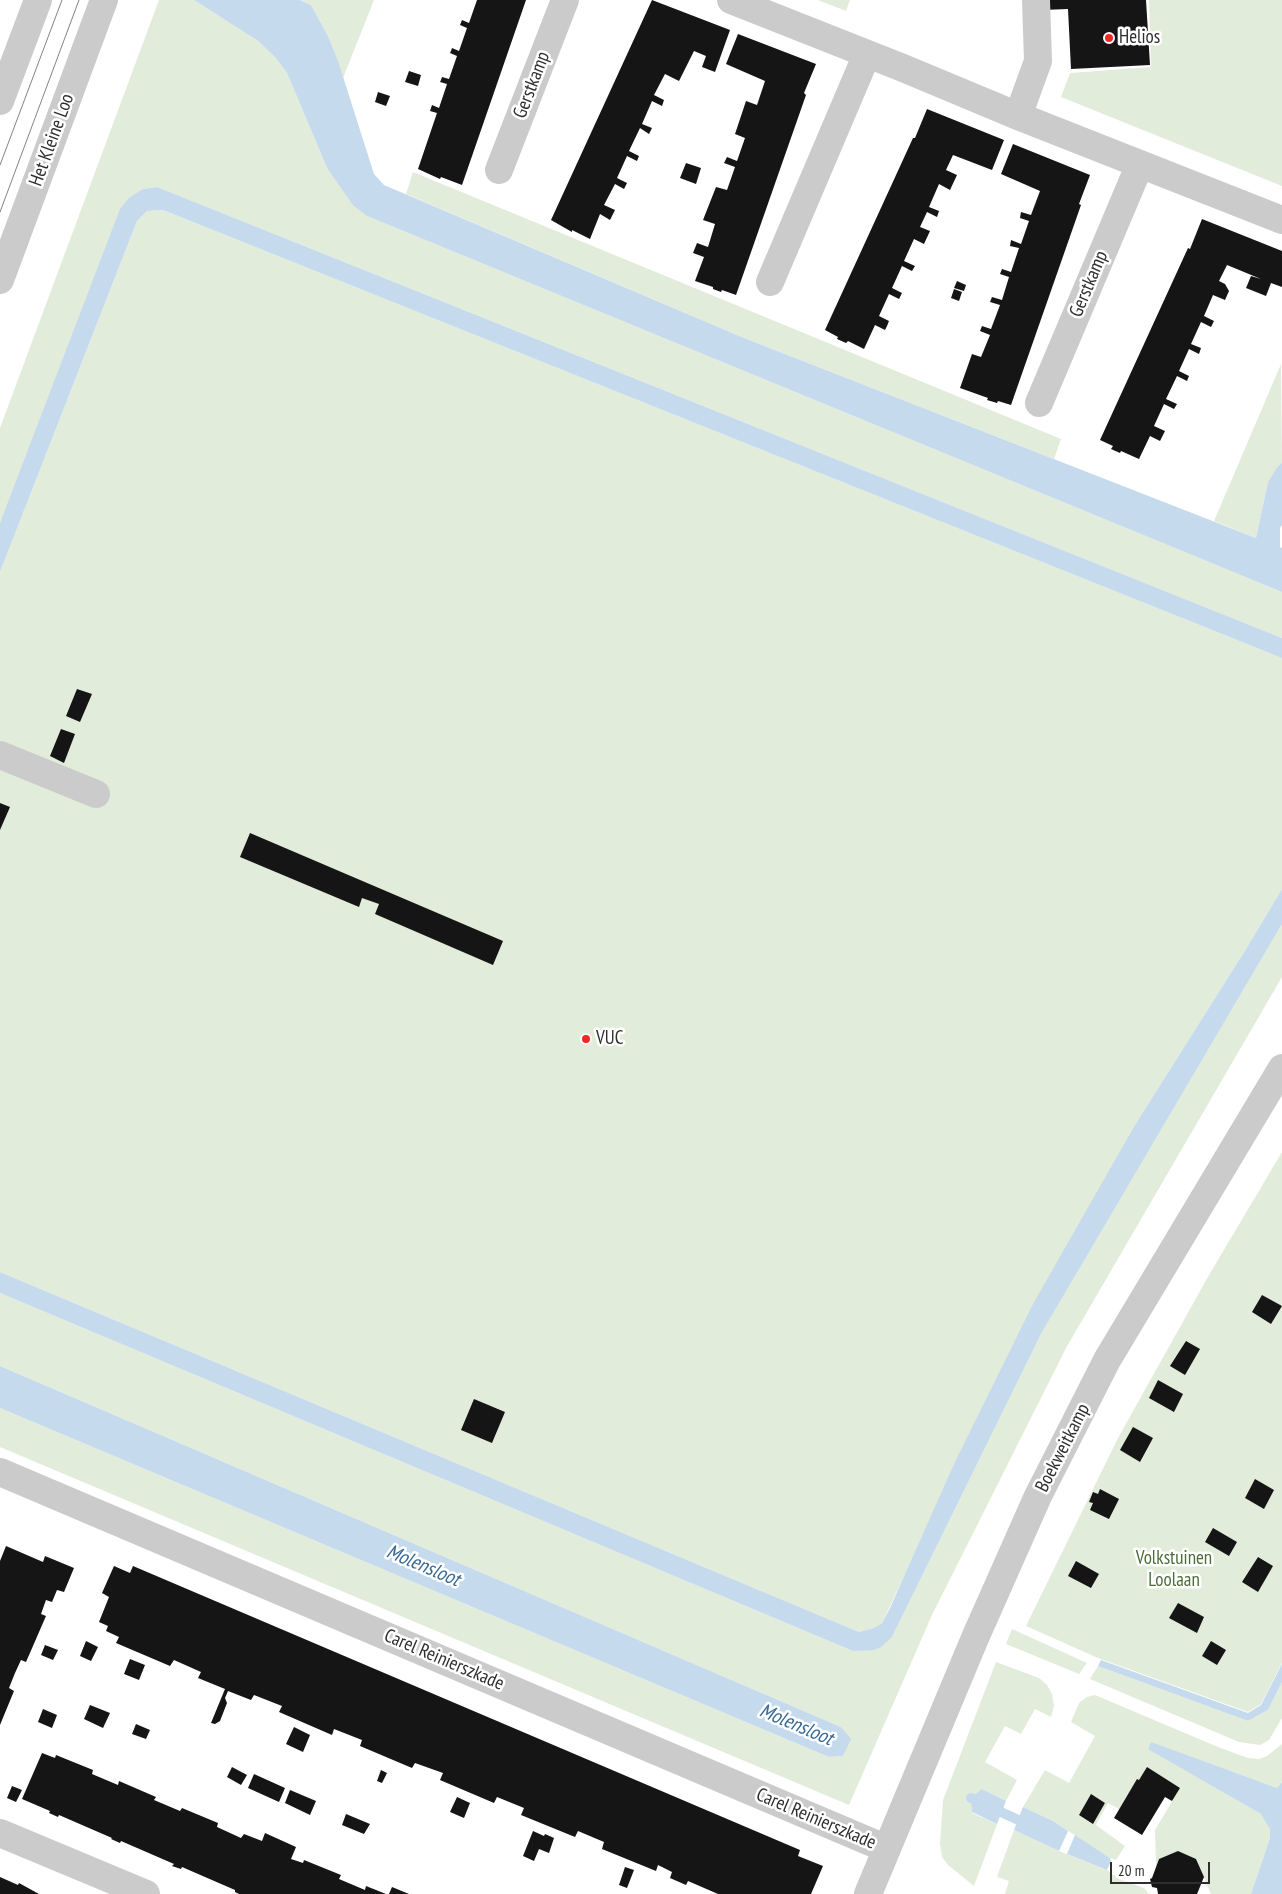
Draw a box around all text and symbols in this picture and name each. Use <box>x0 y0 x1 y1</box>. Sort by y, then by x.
place label: Helios <box>1119 27 1160 49</box>
marker: Helios <box>1103 32 1115 44</box>
street label: Gerstkamp <box>509 48 555 122</box>
street label: Het Kleine Loo <box>25 91 79 189</box>
street label: Gerstkamp <box>1065 247 1113 321</box>
place label: VUC <box>596 1028 623 1050</box>
marker: VUC <box>580 1033 592 1045</box>
street label: Boekweitkamp <box>1031 1400 1095 1496</box>
water label: Molensloot <box>383 1540 463 1592</box>
park label: Volkstuinen Loolaan <box>1136 1548 1212 1592</box>
street label: Carel Reinierszkade <box>381 1625 507 1695</box>
water label: Molensloot <box>756 1699 836 1751</box>
street label: Carel Reinierszkade <box>753 1784 879 1854</box>
scale bar <box>1112 1852 1212 1884</box>
text: 20 m <box>1118 1861 1144 1880</box>

